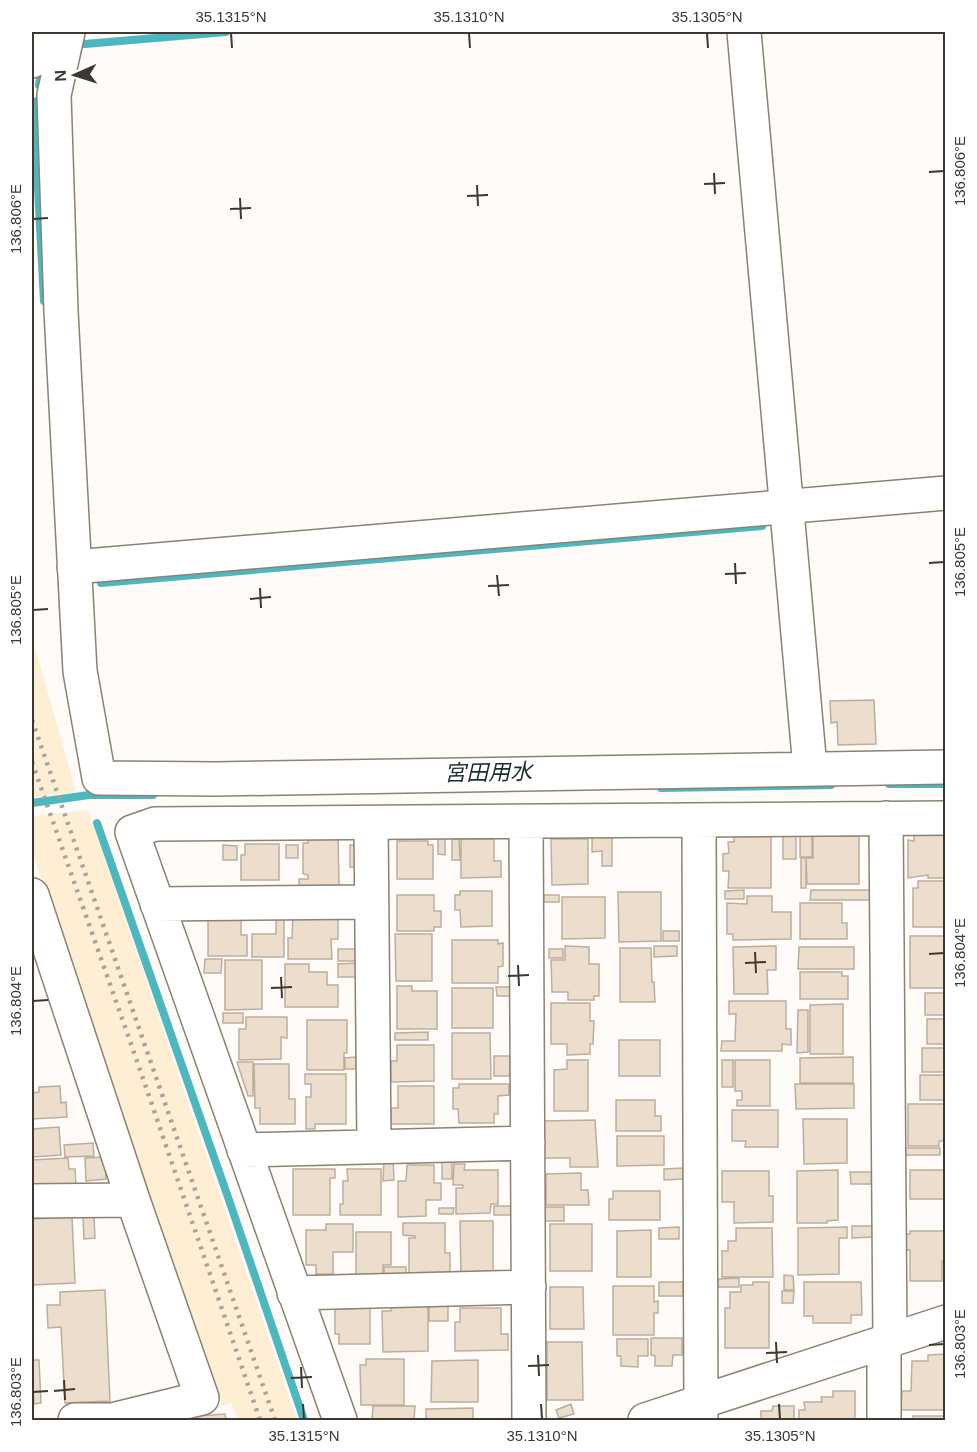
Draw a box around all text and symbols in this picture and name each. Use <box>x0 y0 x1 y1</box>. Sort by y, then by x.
text: 35.1315°N <box>195 8 267 25</box>
text: 35.1310°N <box>433 8 505 25</box>
text: 35.1305°N <box>671 8 743 25</box>
north arrow <box>45 45 105 105</box>
text: N <box>52 70 69 82</box>
text: 136.806°E <box>951 136 968 206</box>
text: 136.806°E <box>7 184 24 254</box>
text: 136.805°E <box>951 527 968 597</box>
text: 136.805°E <box>7 575 24 645</box>
water label: 宮田用水 <box>444 759 534 786</box>
text: 136.804°E <box>951 918 968 988</box>
text: 136.804°E <box>7 966 24 1036</box>
text: 136.803°E <box>951 1309 968 1379</box>
text: 136.803°E <box>7 1357 24 1427</box>
text: 35.1315°N <box>268 1427 340 1444</box>
text: 35.1310°N <box>506 1427 578 1444</box>
text: 35.1305°N <box>744 1427 816 1444</box>

